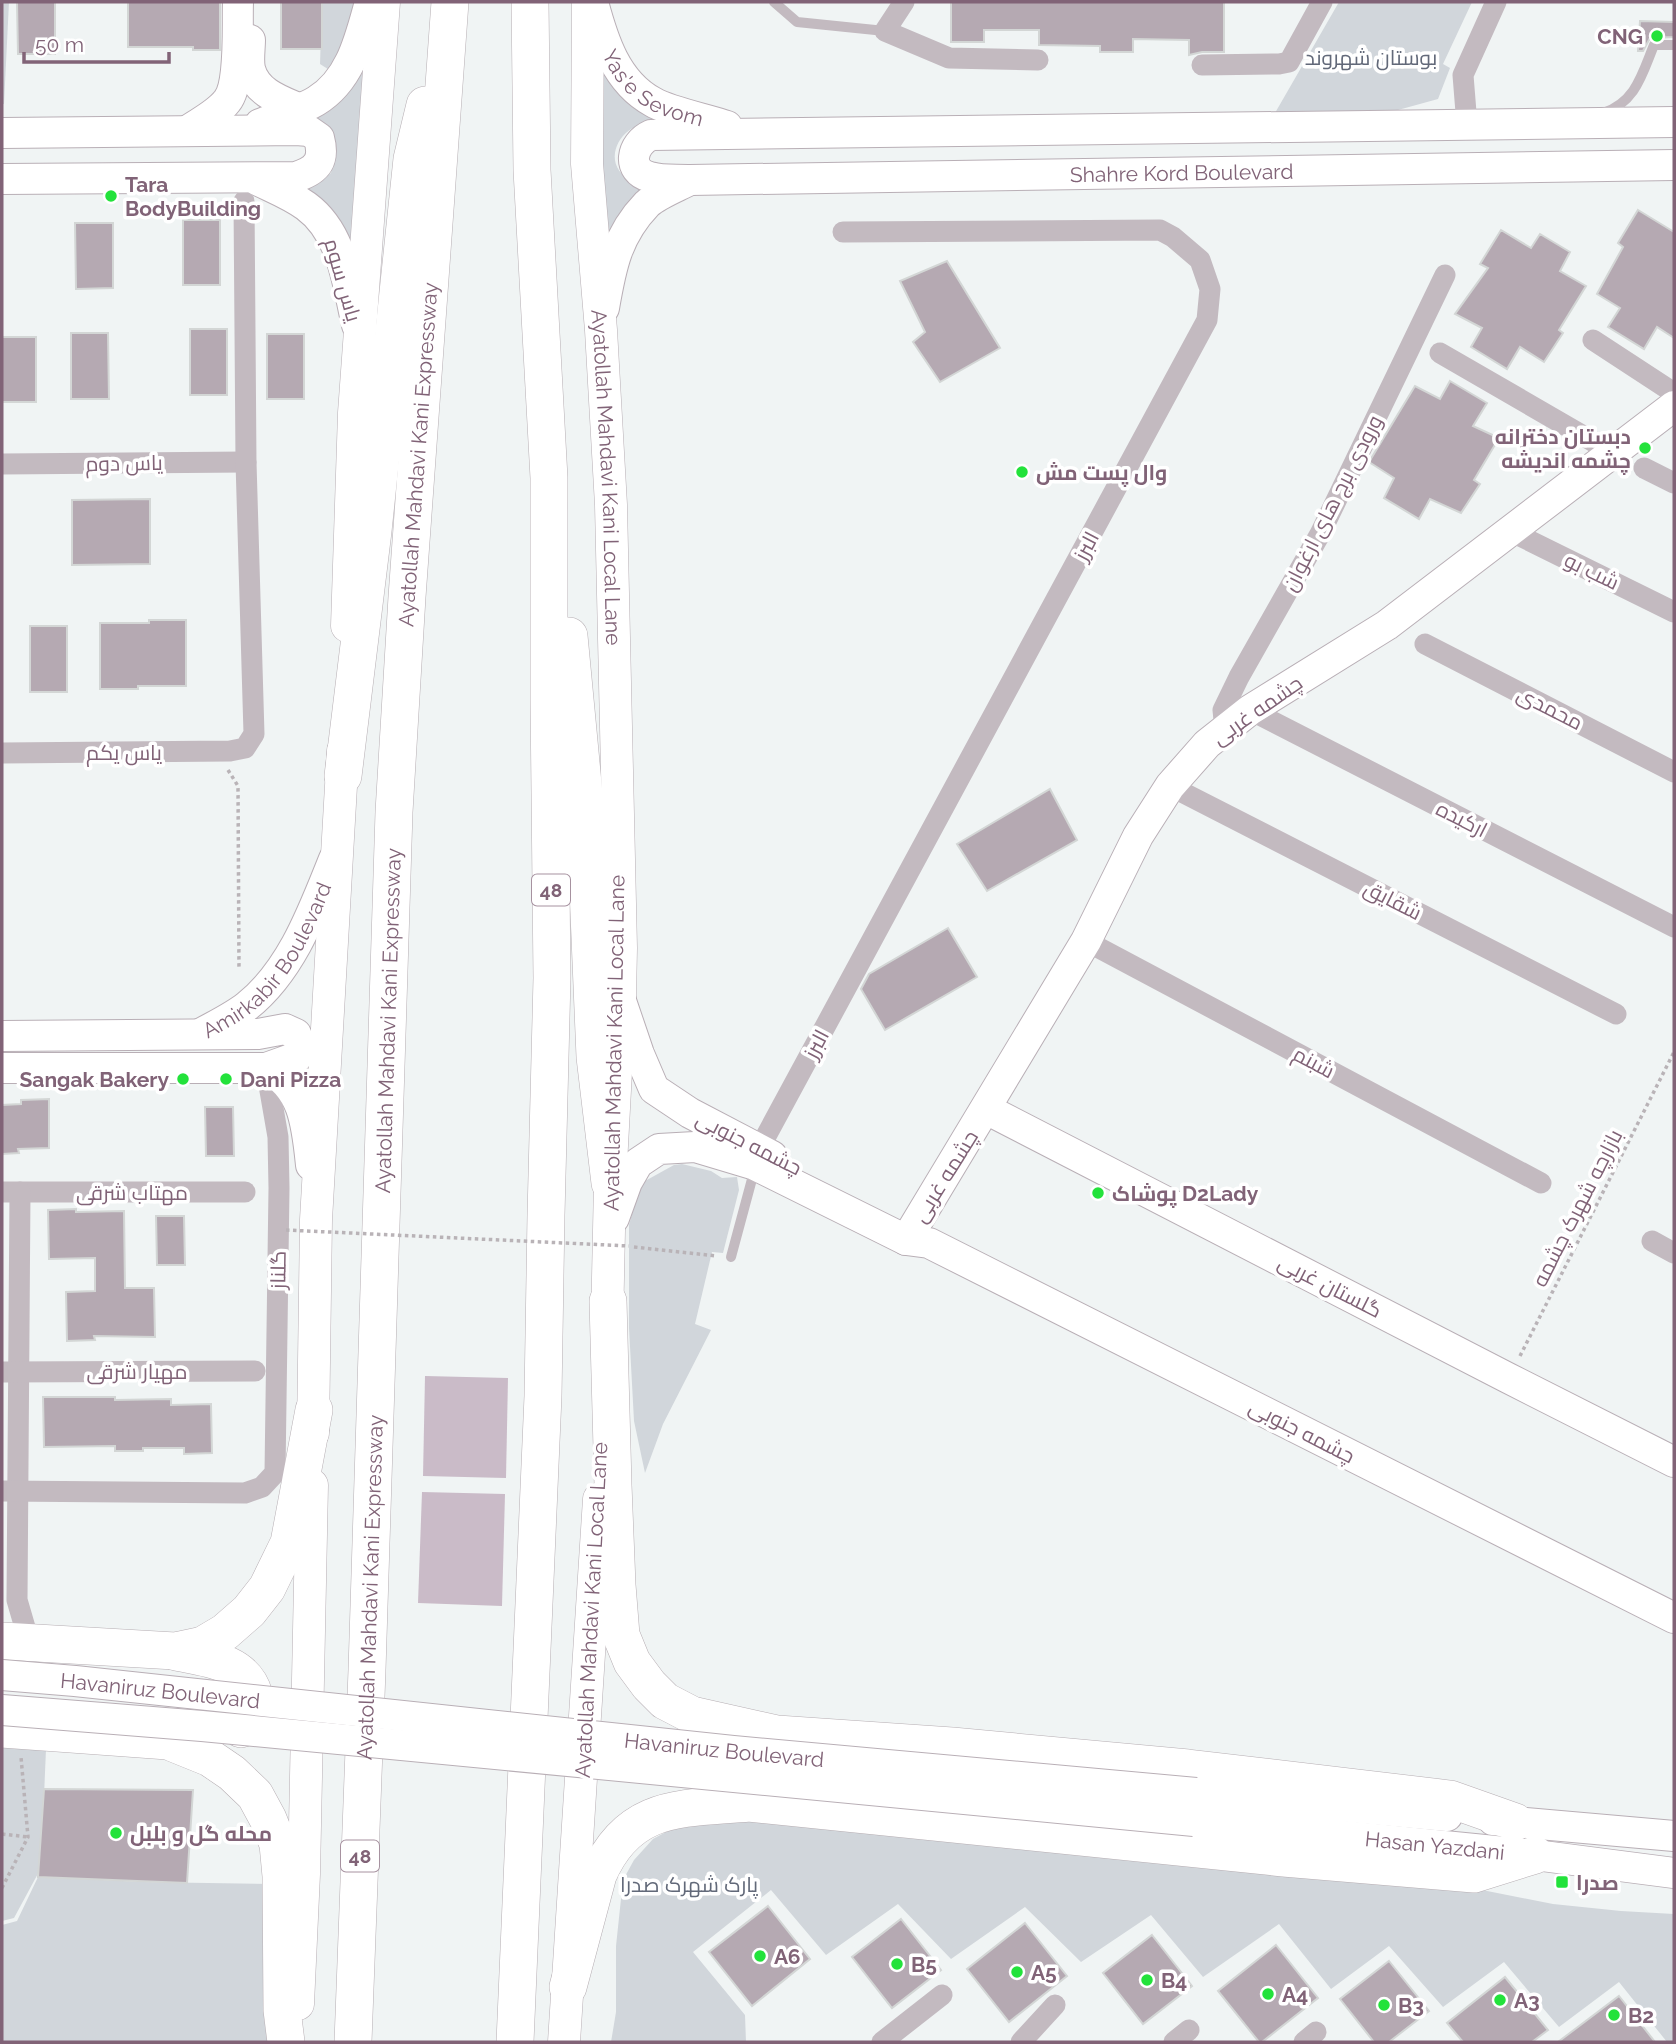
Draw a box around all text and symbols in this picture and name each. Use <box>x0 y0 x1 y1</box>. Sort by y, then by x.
scale bar <box>24 21 170 65</box>
place label: CNG <box>1597 24 1643 49</box>
marker: CNG <box>1649 28 1665 44</box>
text: 50 m <box>35 32 84 57</box>
street label: Yas'e Sevom <box>598 45 706 131</box>
park label: بوستان شهروند <box>1305 45 1437 71</box>
street label: Shahre Kord Boulevard <box>1070 158 1294 187</box>
place label: Tara BodyBuilding <box>125 172 261 221</box>
marker: Tara BodyBuilding <box>103 188 119 204</box>
street label: یاس سوم <box>317 236 367 325</box>
street label: Ayatollah Mahdavi Kani Expressway <box>393 281 442 628</box>
street label: Ayatollah Mahdavi Kani Local Lane <box>587 308 627 646</box>
street label: ورودی برج های ارغوان <box>1277 411 1389 596</box>
place label: دبستان دخترانه چشمه اندیشه <box>1495 424 1631 476</box>
marker: دبستان دخترانه چشمه اندیشه <box>1637 440 1653 456</box>
street label: یاس دوم <box>85 450 163 478</box>
place label: وال پست مش <box>1036 460 1167 488</box>
marker: وال پست مش <box>1014 464 1030 480</box>
street label: البرز <box>1068 527 1104 566</box>
street label: شب بو <box>1561 547 1623 595</box>
street label: چشمه غربی <box>1207 670 1308 752</box>
street label: محمدی <box>1513 681 1587 736</box>
street label: یاس یکم <box>86 740 162 767</box>
street label: ارکیده <box>1432 796 1492 842</box>
street label: Ayatollah Mahdavi Kani Expressway <box>370 848 405 1194</box>
road number: 48 <box>532 874 570 906</box>
street label: Ayatollah Mahdavi Kani Local Lane <box>599 875 629 1211</box>
street label: شقایق <box>1360 875 1426 926</box>
street label: Amirkabir Boulevard <box>198 878 336 1043</box>
street label: البرز <box>798 1025 834 1064</box>
street label: شبنم <box>1288 1041 1339 1085</box>
place label: Sangak Bakery <box>20 1067 169 1092</box>
place label: Dani Pizza <box>240 1067 341 1092</box>
marker: Sangak Bakery <box>175 1071 191 1087</box>
marker: Dani Pizza <box>218 1071 234 1087</box>
street label: چشمه جنوبی <box>691 1106 806 1182</box>
street label: چشمه غربی <box>907 1125 985 1228</box>
street label: بازارچه شهرک چشمه <box>1527 1125 1629 1292</box>
street label: مهتاب شرقی <box>76 1180 188 1206</box>
place label: پوشاک D2Lady <box>1112 1181 1259 1209</box>
marker: پوشاک D2Lady <box>1090 1185 1106 1201</box>
street label: گلستان غربی <box>1273 1249 1386 1324</box>
street label: گلناز <box>265 1251 291 1290</box>
street label: مهیار شرقی <box>86 1359 188 1385</box>
street label: چشمه جنوبی <box>1244 1394 1359 1470</box>
street label: Ayatollah Mahdavi Kani Expressway <box>351 1414 388 1760</box>
street label: Ayatollah Mahdavi Kani Local Lane <box>570 1441 612 1779</box>
street label: Havaniruz Boulevard <box>60 1667 261 1713</box>
street label: Havaniruz Boulevard <box>623 1727 825 1772</box>
place label: محله گل و بلبل <box>130 1821 272 1847</box>
marker: محله گل و بلبل <box>108 1825 124 1841</box>
street label: Hasan Yazdani <box>1364 1826 1506 1864</box>
road number: 48 <box>341 1840 379 1872</box>
place label: صدرا <box>1576 1870 1619 1895</box>
park label: پارک شهرک صدرا <box>620 1872 758 1899</box>
marker: صدرا <box>1554 1874 1570 1890</box>
place label: A6 <box>774 1944 801 1969</box>
marker: A6 <box>752 1948 768 1964</box>
place label: B5 <box>911 1952 937 1977</box>
marker: B5 <box>889 1956 905 1972</box>
place label: A5 <box>1031 1960 1057 1985</box>
marker: A5 <box>1009 1964 1025 1980</box>
place label: B4 <box>1161 1968 1187 1993</box>
marker: B4 <box>1139 1972 1155 1988</box>
place label: A4 <box>1282 1982 1308 2007</box>
marker: A4 <box>1260 1986 1276 2002</box>
place label: A3 <box>1514 1988 1540 2013</box>
marker: A3 <box>1492 1992 1508 2008</box>
place label: B3 <box>1398 1993 1424 2018</box>
marker: B3 <box>1376 1997 1392 2013</box>
place label: B2 <box>1628 2003 1654 2028</box>
marker: B2 <box>1606 2007 1622 2023</box>

